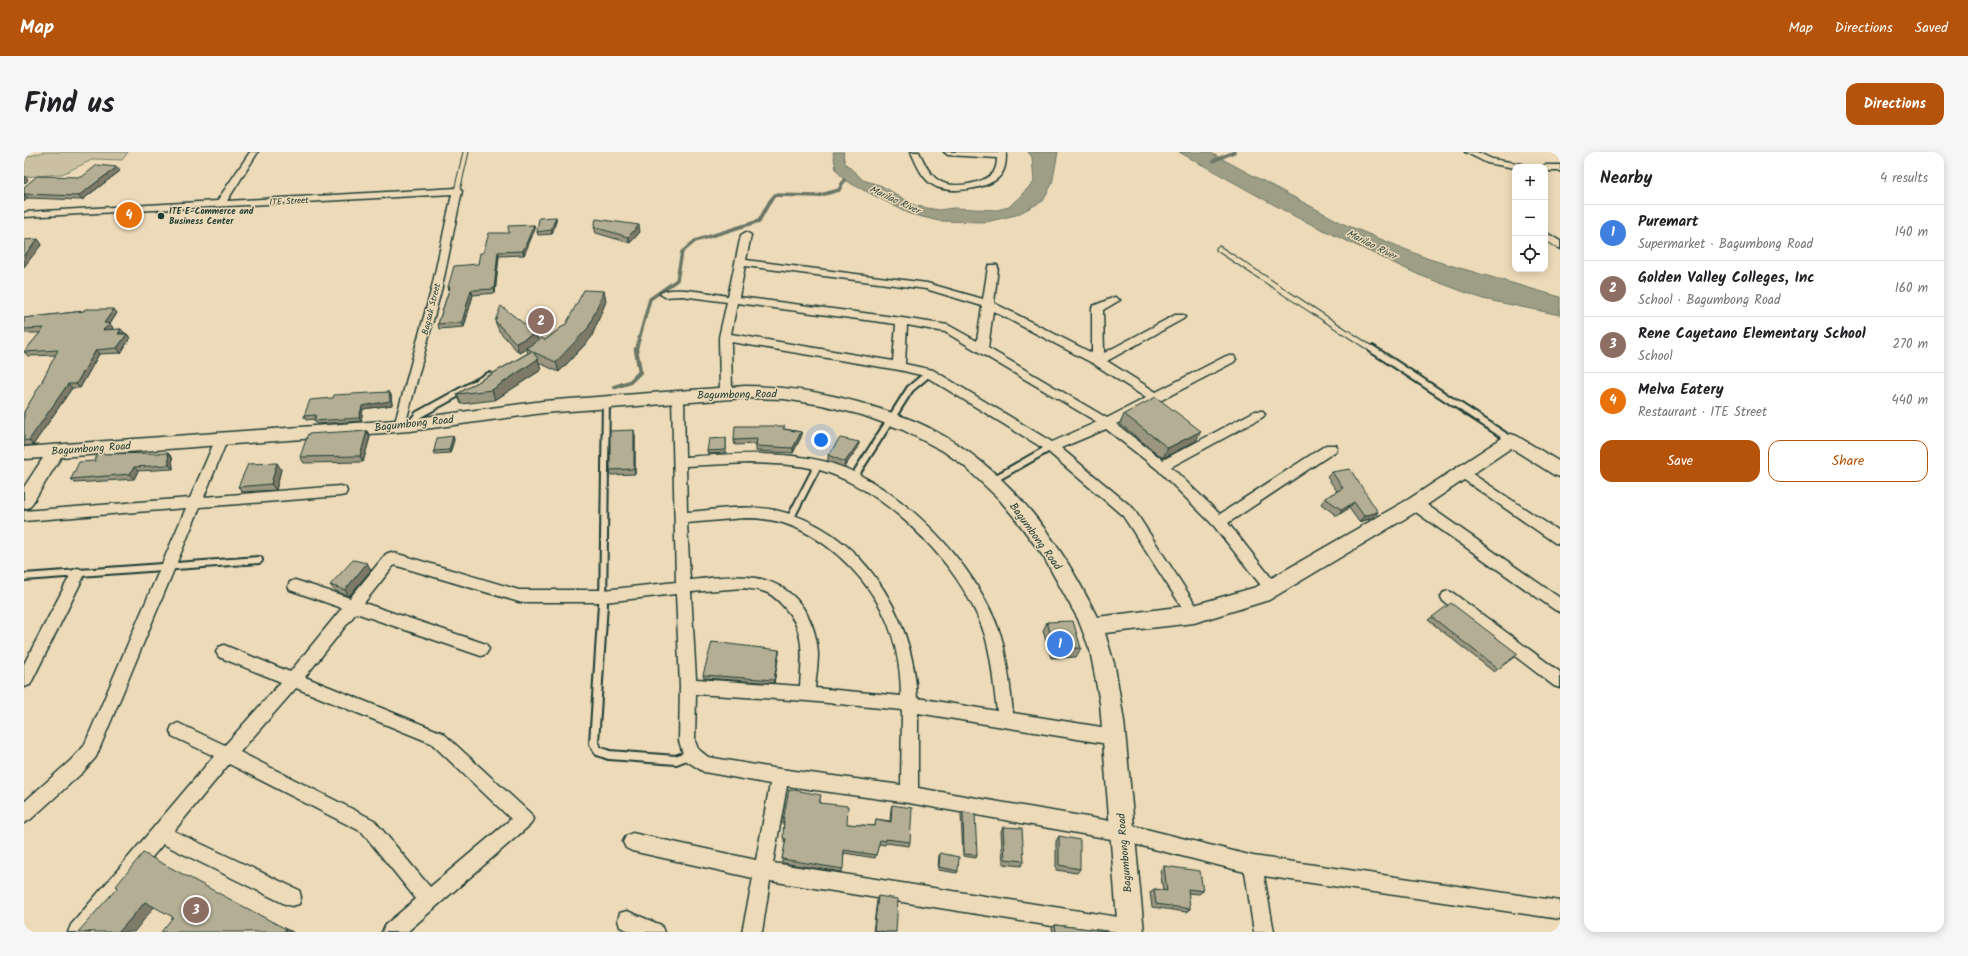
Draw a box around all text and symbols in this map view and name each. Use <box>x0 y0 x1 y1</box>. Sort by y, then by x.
text: Map <box>20 13 54 43</box>
text: Map <box>1788 17 1813 39</box>
text: Directions <box>1835 17 1893 39</box>
text: Saved <box>1915 17 1948 39</box>
text: Find us <box>24 82 115 127</box>
button: Directions <box>1846 83 1944 125</box>
map controls <box>1512 164 1548 272</box>
button: + <box>1512 164 1548 200</box>
text: Nearby <box>1600 165 1652 192</box>
text: 4 results <box>1880 168 1928 189</box>
water label: Marilao River <box>867 181 925 220</box>
street label: ITE Street <box>269 193 310 210</box>
pin: 4 <box>116 200 142 230</box>
button: − <box>1512 200 1548 236</box>
place label: ITE E-Commerce and Business Center <box>169 204 254 229</box>
text: Puremart <box>1638 210 1698 234</box>
marker: ITE E-Commerce and Business Center <box>156 211 166 221</box>
text: 1 <box>1611 222 1615 243</box>
text: 140 m <box>1895 222 1928 243</box>
water label: Marilao River <box>1344 225 1402 266</box>
text: Supermarket · Bagumbong Road <box>1638 234 1813 255</box>
button: locate <box>1512 236 1548 272</box>
text: Golden Valley Colleges, Inc <box>1638 266 1815 290</box>
text: 2 <box>1609 278 1617 299</box>
text: 160 m <box>1895 278 1928 299</box>
street label: Bagsak Street <box>418 281 445 337</box>
text: School · Bagumbong Road <box>1638 290 1780 311</box>
pin: 2 <box>528 306 554 336</box>
text: Rene Cayetano Elementary School <box>1638 322 1866 346</box>
text: 3 <box>1609 334 1617 355</box>
text: 270 m <box>1892 334 1928 355</box>
text: School <box>1638 346 1673 367</box>
text: Melva Eatery <box>1638 378 1724 402</box>
street label: Bagumbong Road <box>697 385 778 405</box>
text: 4 <box>1609 390 1617 411</box>
text: 440 m <box>1892 390 1928 411</box>
text: Restaurant · ITE Street <box>1638 402 1767 423</box>
street label: Bagumbong Road <box>374 411 455 437</box>
your location <box>811 430 831 450</box>
street label: Bagumbong Road <box>51 437 132 461</box>
button: Save <box>1600 440 1760 482</box>
button: Share <box>1768 440 1928 482</box>
street label: Bagumbong Road <box>1004 499 1066 575</box>
pin: 1 <box>1047 629 1073 659</box>
street label: Bagumbong Road <box>1113 812 1137 893</box>
pin: 3 <box>183 895 209 925</box>

